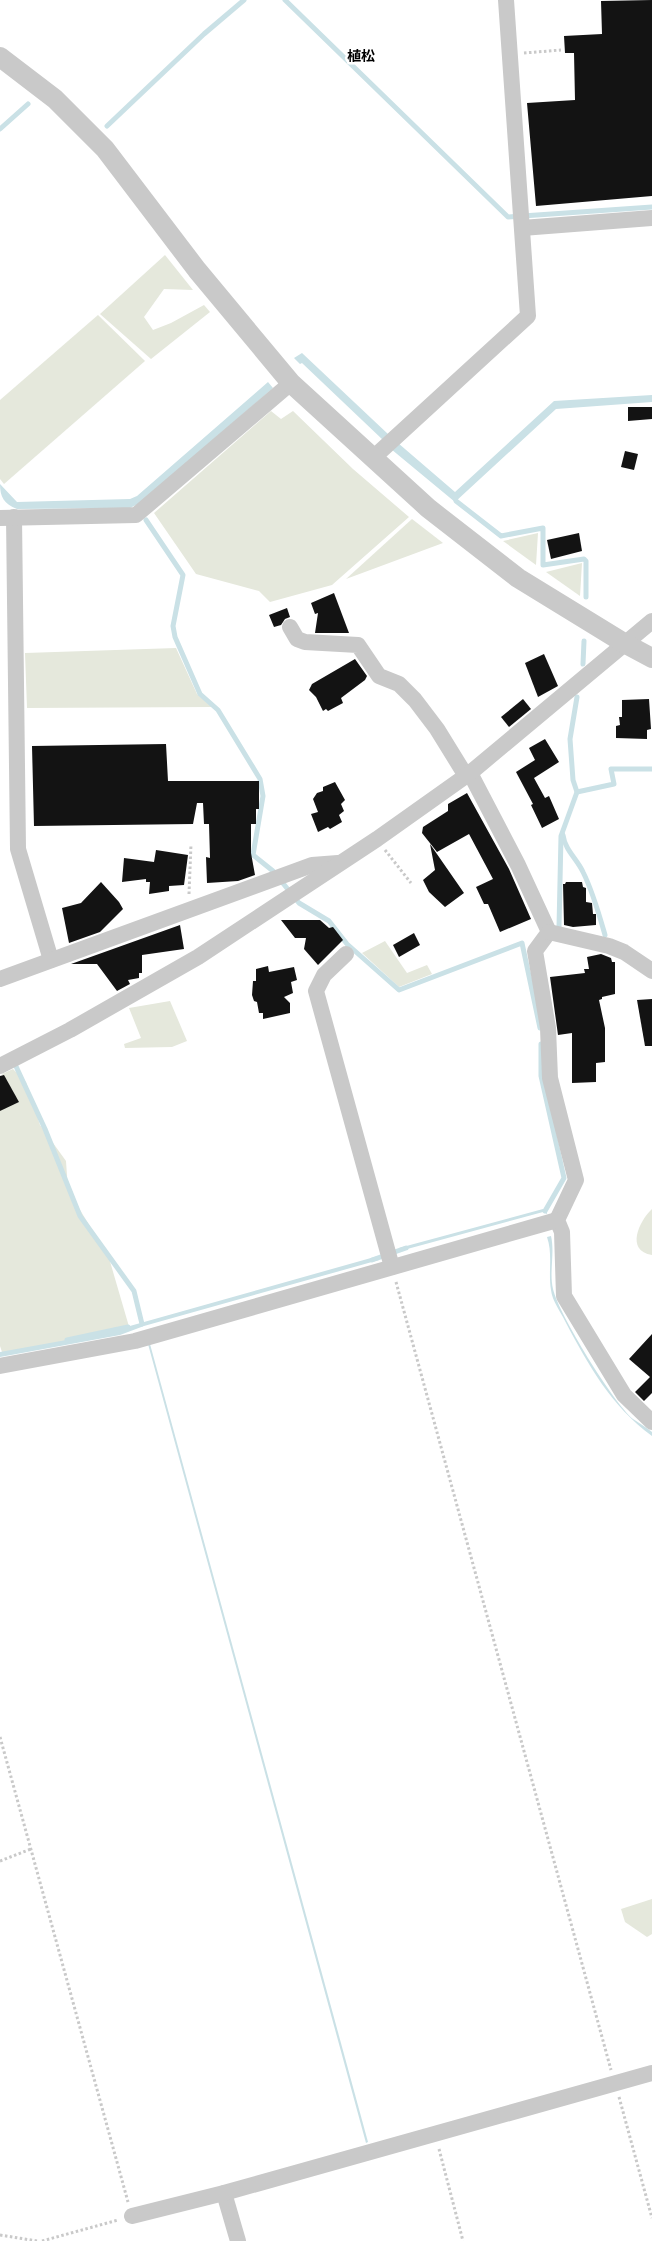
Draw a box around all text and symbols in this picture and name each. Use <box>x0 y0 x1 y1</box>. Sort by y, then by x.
district label: 植松 <box>347 47 375 64</box>

